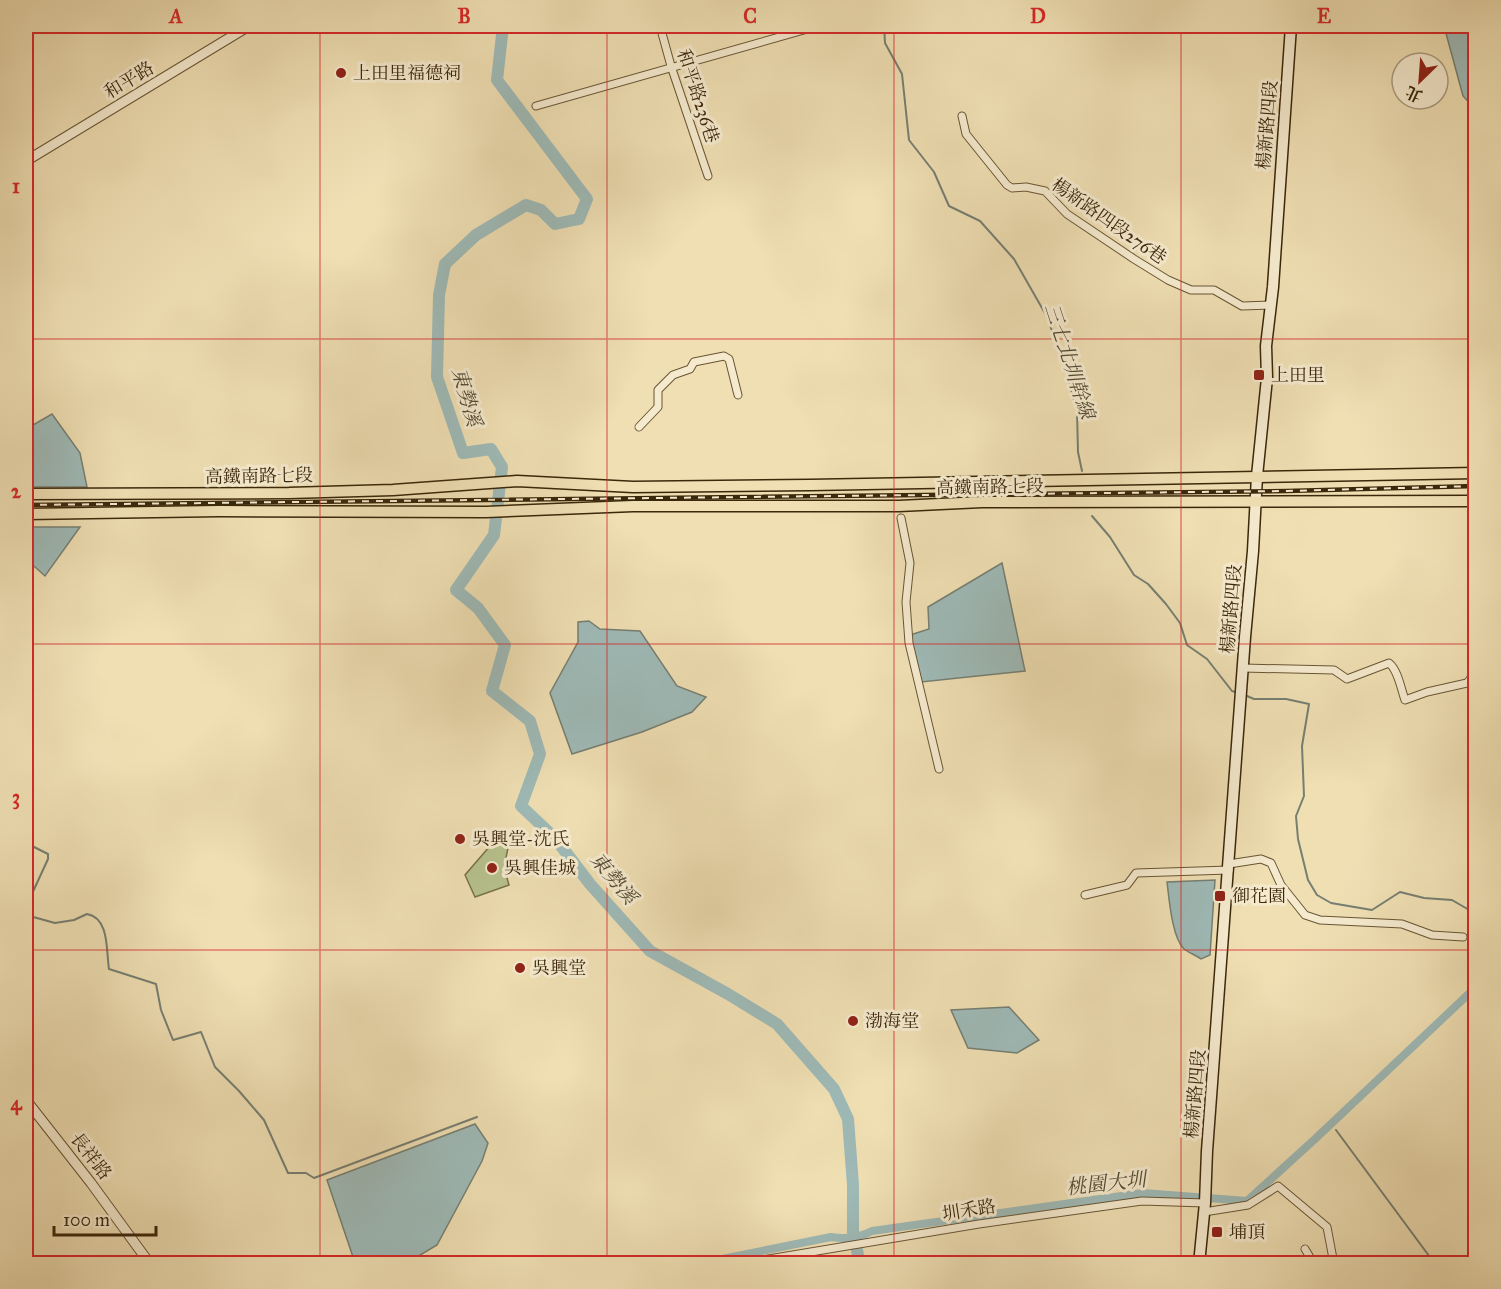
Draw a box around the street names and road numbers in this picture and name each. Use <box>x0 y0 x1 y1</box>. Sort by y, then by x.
street label: 和平路236巷 <box>673 46 723 146</box>
street label: 和平路 <box>100 57 158 103</box>
street label: 楊新路四段 <box>1252 79 1282 171</box>
street label: 楊新路四段276巷 <box>1047 173 1171 269</box>
street label: 高鐵南路七段 <box>205 464 313 488</box>
street label: 高鐵南路七段 <box>936 475 1044 499</box>
street label: 楊新路四段 <box>1216 563 1246 655</box>
street label: 楊新路四段 <box>1180 1048 1210 1140</box>
street label: 長祥路 <box>66 1128 116 1184</box>
street label: 圳禾路 <box>941 1195 997 1225</box>

